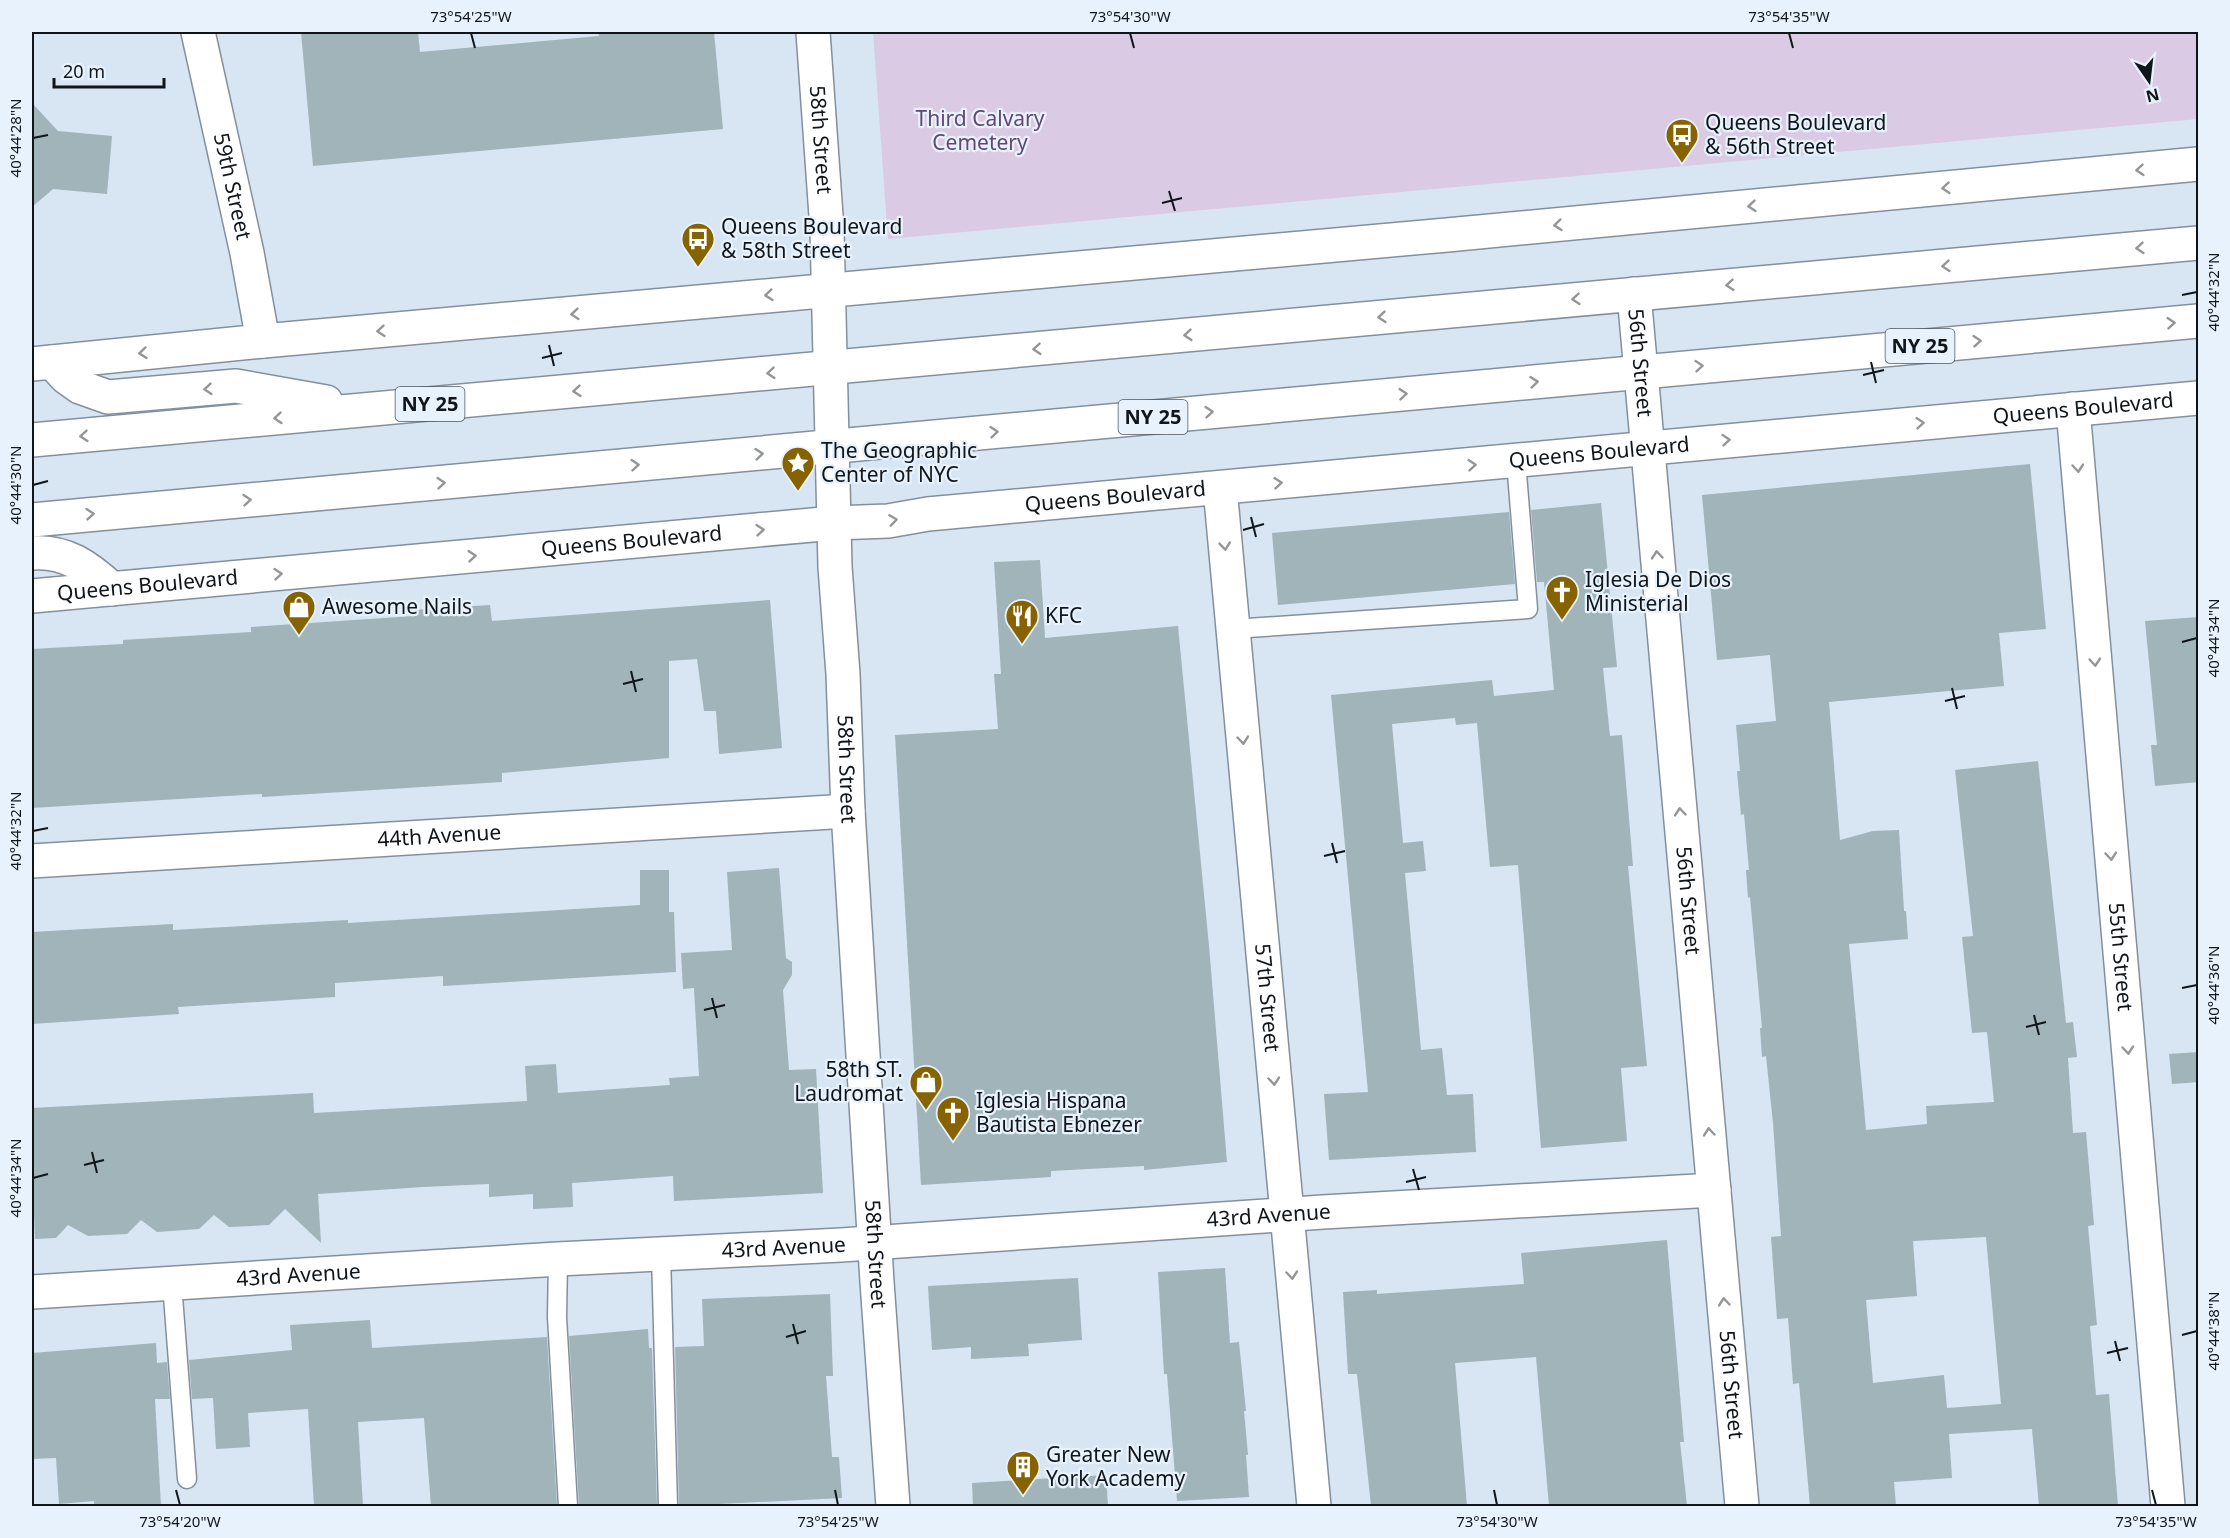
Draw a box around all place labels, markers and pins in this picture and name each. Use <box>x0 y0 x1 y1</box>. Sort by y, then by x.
place label: Queens Boulevard & 56th Street <box>1705 108 1886 160</box>
bus stop icon: Queens Boulevard & 56th Street <box>1664 117 1700 164</box>
place label: Queens Boulevard & 58th Street <box>721 212 902 264</box>
bus stop icon: Queens Boulevard & 58th Street <box>680 221 716 268</box>
place label: The Geographic Center of NYC <box>821 436 977 488</box>
place icon: The Geographic Center of NYC <box>780 445 816 492</box>
place label: Iglesia De Dios Ministerial <box>1585 565 1731 617</box>
church icon: Iglesia De Dios Ministerial <box>1544 574 1580 621</box>
shop icon: Awesome Nails <box>281 589 317 636</box>
place label: Awesome Nails <box>322 592 472 620</box>
restaurant icon: KFC <box>1004 598 1040 645</box>
place label: KFC <box>1045 601 1082 629</box>
place label: 58th ST. Laudromat <box>794 1055 903 1107</box>
shop icon: 58th ST. Laudromat <box>908 1064 944 1111</box>
place label: Iglesia Hispana Bautista Ebnezer <box>976 1086 1142 1138</box>
church icon: Iglesia Hispana Bautista Ebnezer <box>935 1095 971 1142</box>
place label: Greater New York Academy <box>1046 1440 1186 1492</box>
building icon: Greater New York Academy <box>1005 1449 1041 1496</box>

